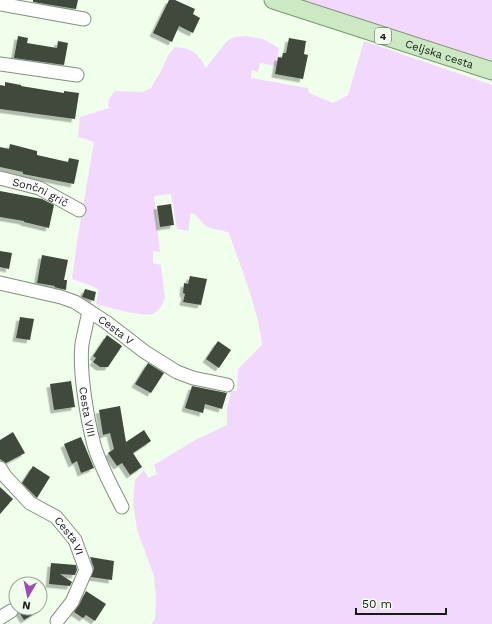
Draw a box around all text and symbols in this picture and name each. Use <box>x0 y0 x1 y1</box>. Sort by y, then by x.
road number: 4 <box>375 28 391 44</box>
street label: Celjska cesta <box>404 37 475 71</box>
street label: Sončni grič <box>11 175 71 209</box>
street label: Cesta V <box>96 312 136 347</box>
street label: Cesta VIII <box>77 386 98 438</box>
street label: Cesta VI <box>52 514 86 557</box>
north arrow <box>8 576 48 616</box>
scale bar <box>356 590 446 616</box>
text: 50 m <box>362 597 392 611</box>
text: N <box>21 598 32 612</box>

